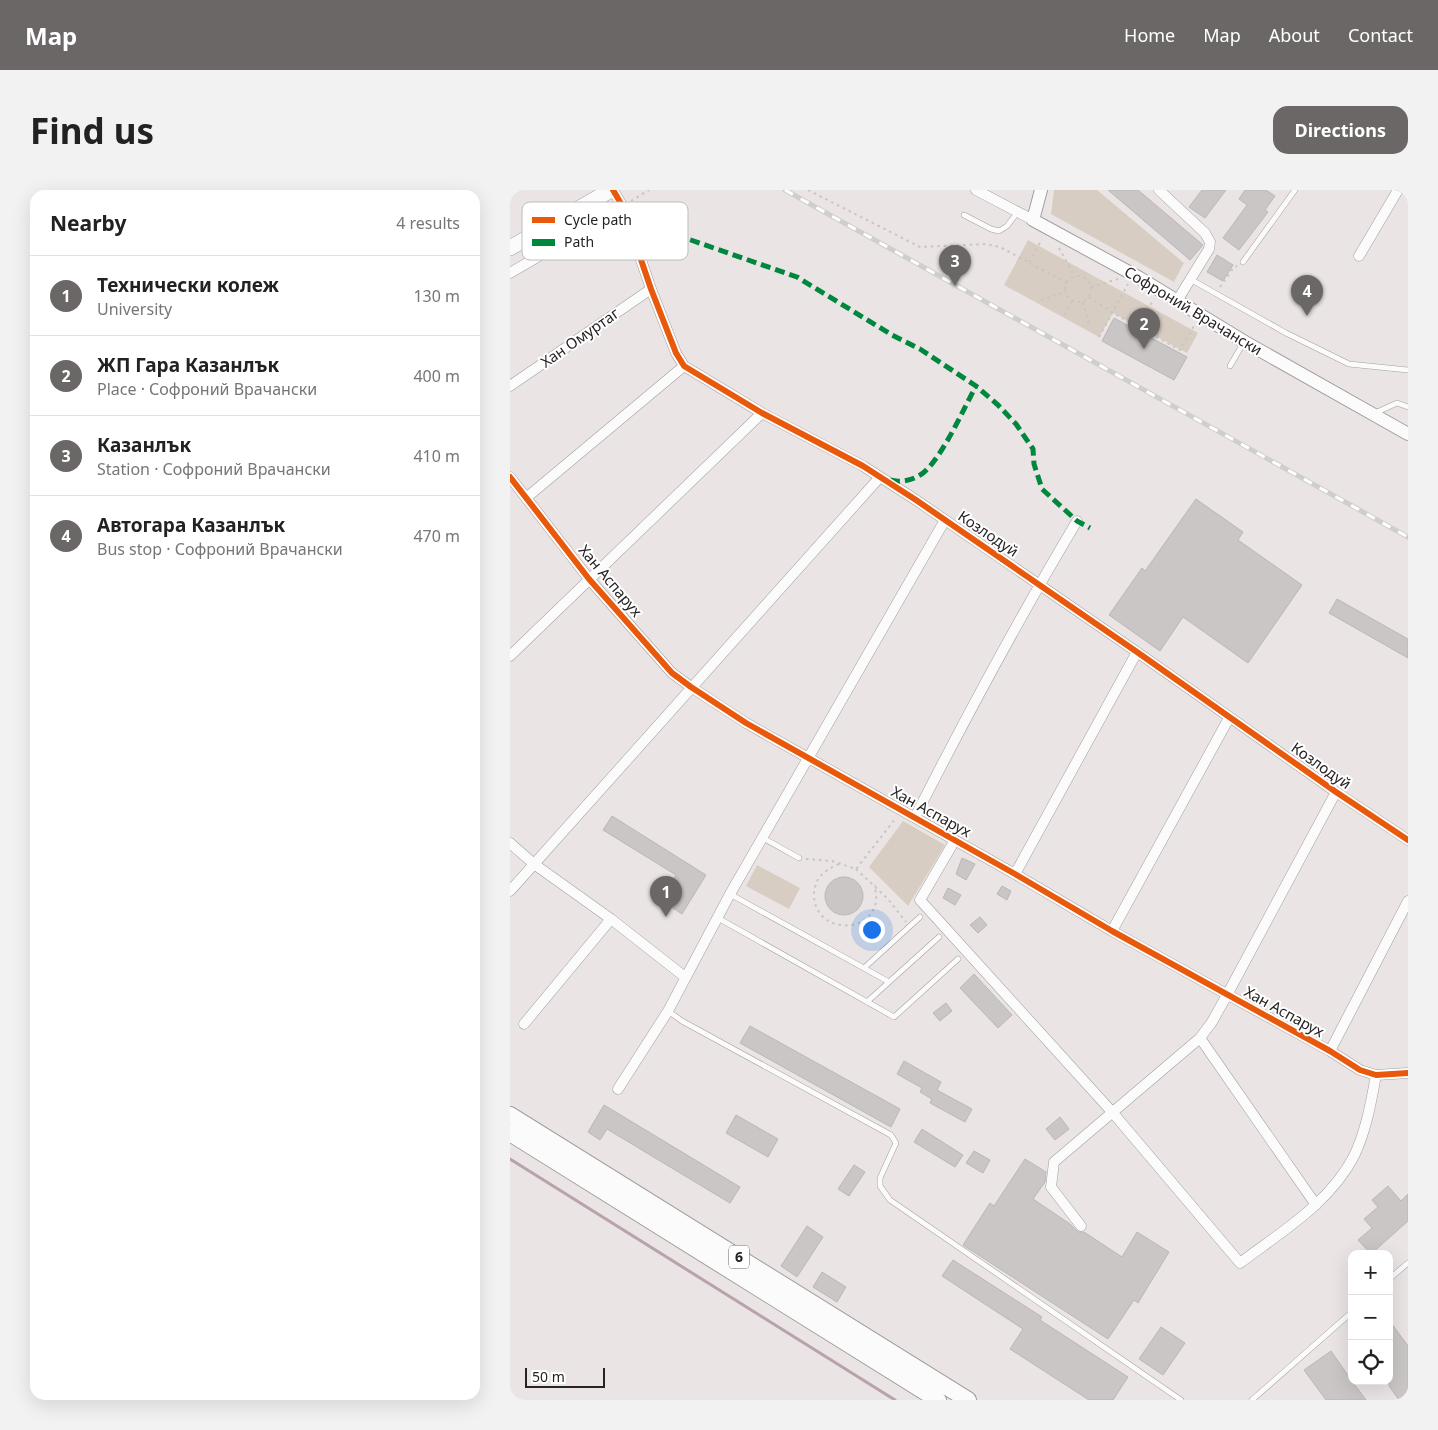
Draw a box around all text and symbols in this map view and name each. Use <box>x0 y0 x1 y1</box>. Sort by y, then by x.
text: Map <box>25 19 77 52</box>
text: Home <box>1124 23 1175 47</box>
text: Map <box>1203 23 1241 47</box>
text: About <box>1269 23 1320 47</box>
text: Contact <box>1348 23 1413 47</box>
button: Directions <box>1273 106 1408 154</box>
text: Find us <box>30 107 154 154</box>
legend <box>522 202 688 260</box>
text: Nearby <box>50 209 126 237</box>
text: Cycle path <box>564 210 632 229</box>
text: 4 results <box>396 212 460 234</box>
text: Path <box>564 232 594 251</box>
pin: 3 <box>939 245 971 286</box>
street label: Софроний Врачански <box>1121 261 1266 359</box>
text: Технически колеж <box>97 272 279 298</box>
pin: 4 <box>1291 275 1323 316</box>
text: 1 <box>61 285 71 307</box>
text: 130 m <box>413 285 460 307</box>
text: University <box>97 298 172 320</box>
street label: Хан Омуртаг <box>536 302 623 372</box>
pin: 2 <box>1128 308 1160 349</box>
text: ЖП Гара Казанлък <box>97 352 279 378</box>
text: 2 <box>61 365 71 387</box>
text: 400 m <box>413 365 460 387</box>
text: Place · Софроний Врачански <box>97 378 317 400</box>
text: Казанлък <box>97 432 191 458</box>
text: 3 <box>61 445 71 467</box>
text: 410 m <box>413 445 460 467</box>
text: Station · Софроний Врачански <box>97 458 331 480</box>
street label: Козлодуй <box>954 506 1023 561</box>
text: Автогара Казанлък <box>97 512 285 538</box>
text: 4 <box>61 525 71 547</box>
text: 470 m <box>413 525 460 547</box>
text: Bus stop · Софроний Врачански <box>97 538 343 560</box>
street label: Хан Аспарух <box>575 540 647 621</box>
street label: Козлодуй <box>1288 737 1356 793</box>
street label: Хан Аспарух <box>888 781 975 841</box>
pin: 1 <box>650 876 682 917</box>
your location <box>859 917 885 943</box>
street label: Хан Аспарух <box>1241 981 1328 1041</box>
road number: 6 <box>729 1246 749 1268</box>
map controls <box>1348 1250 1393 1385</box>
button: + <box>1348 1250 1393 1295</box>
button: − <box>1348 1295 1393 1340</box>
button: locate <box>1348 1340 1393 1385</box>
scale bar <box>525 1365 605 1388</box>
text: 50 m <box>532 1367 565 1386</box>

